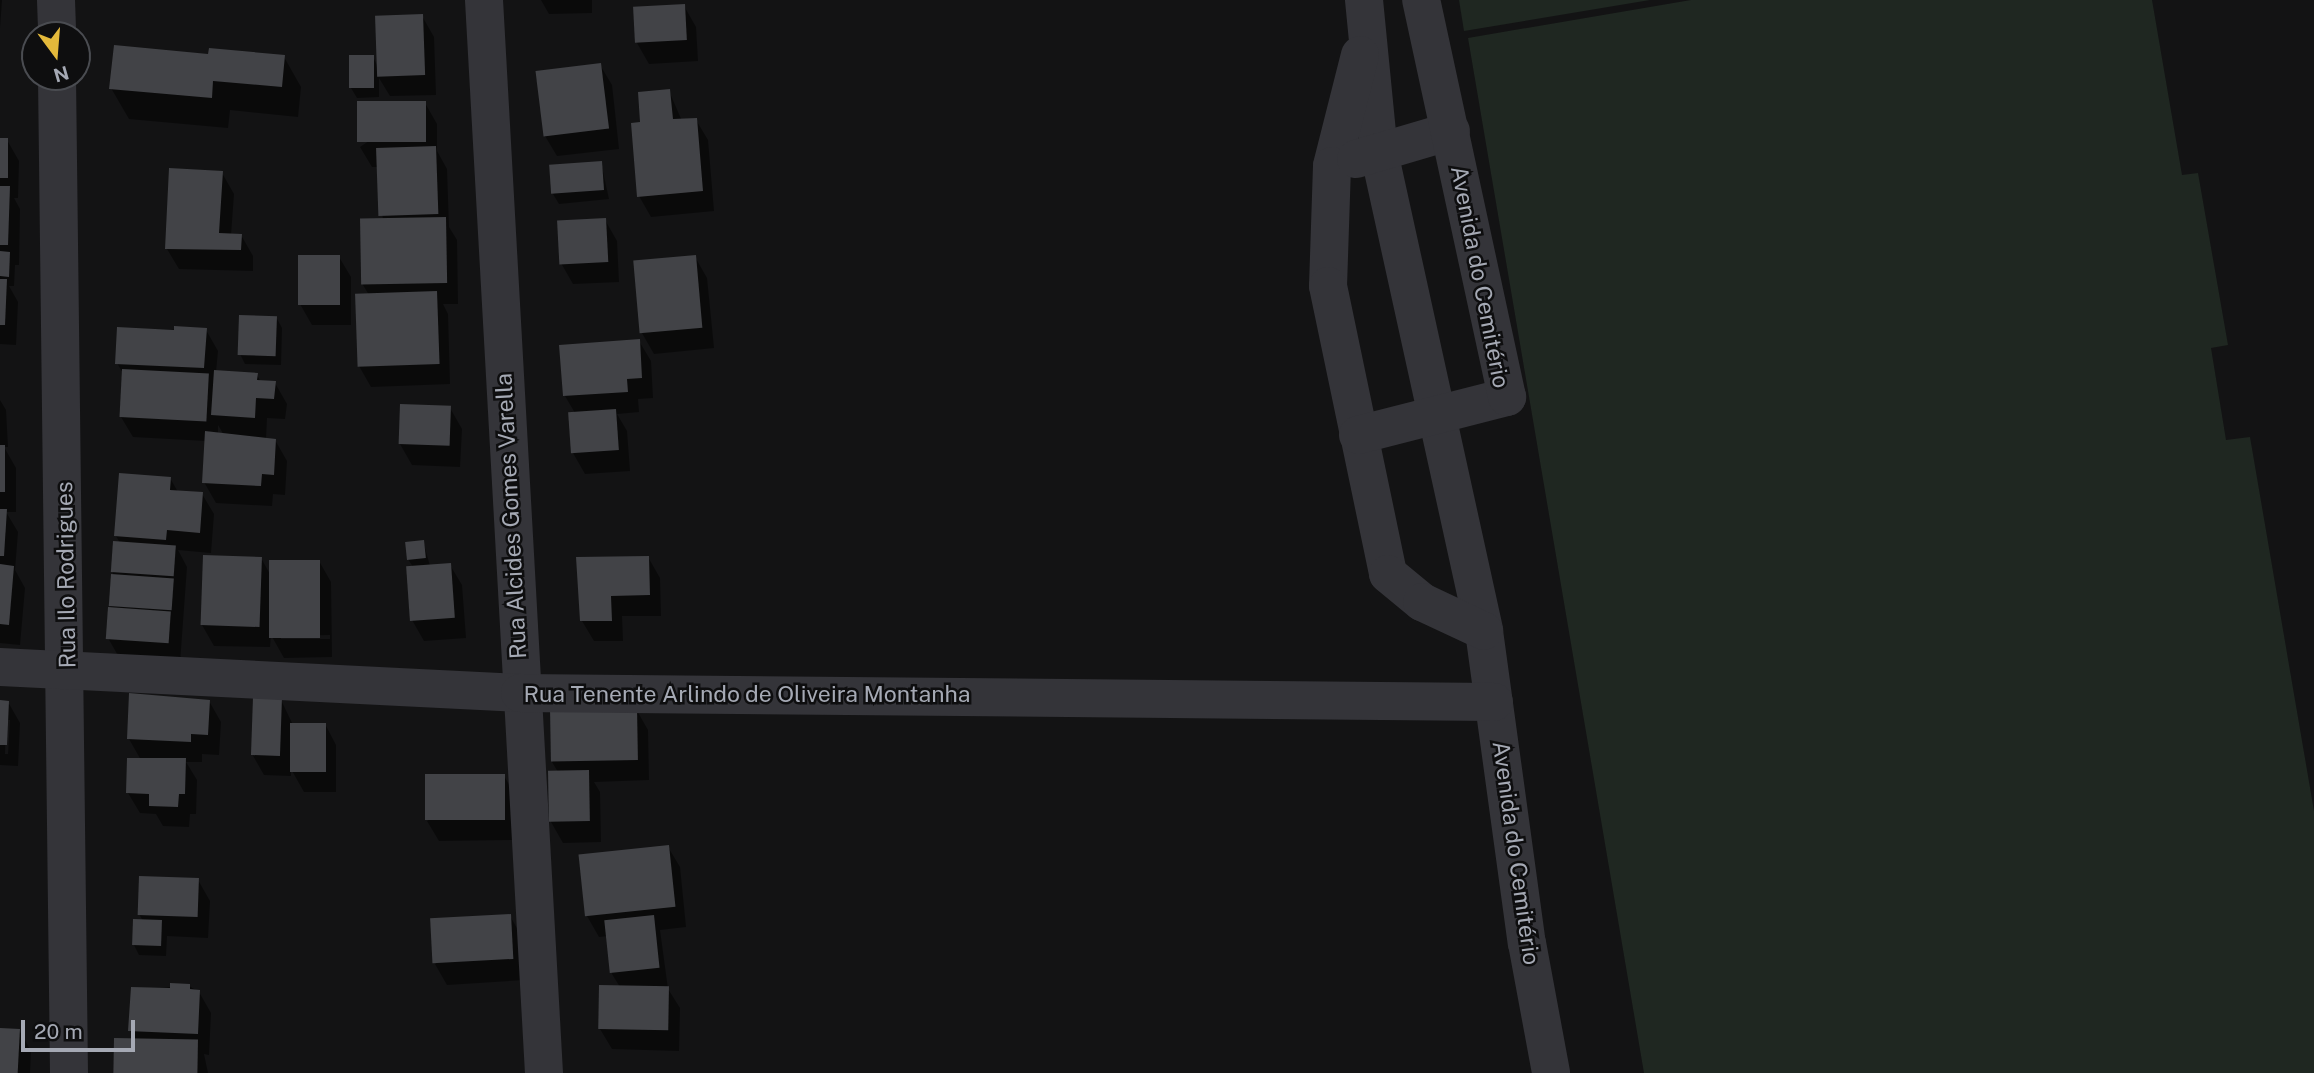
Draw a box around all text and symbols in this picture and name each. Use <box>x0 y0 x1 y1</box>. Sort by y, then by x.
north arrow <box>21 21 91 91</box>
text: N <box>51 62 71 87</box>
street label: Avenida do Cemitério <box>1445 163 1515 391</box>
street label: Rua Alcides Gomes Varella <box>490 372 532 660</box>
street label: Rua Ilo Rodrigues <box>51 481 81 669</box>
street label: Rua Tenente Arlindo de Oliveira Montanha <box>523 680 971 708</box>
street label: Avenida do Cemitério <box>1487 739 1545 967</box>
scale bar <box>24 1006 138 1050</box>
text: 20 m <box>34 1019 83 1044</box>

